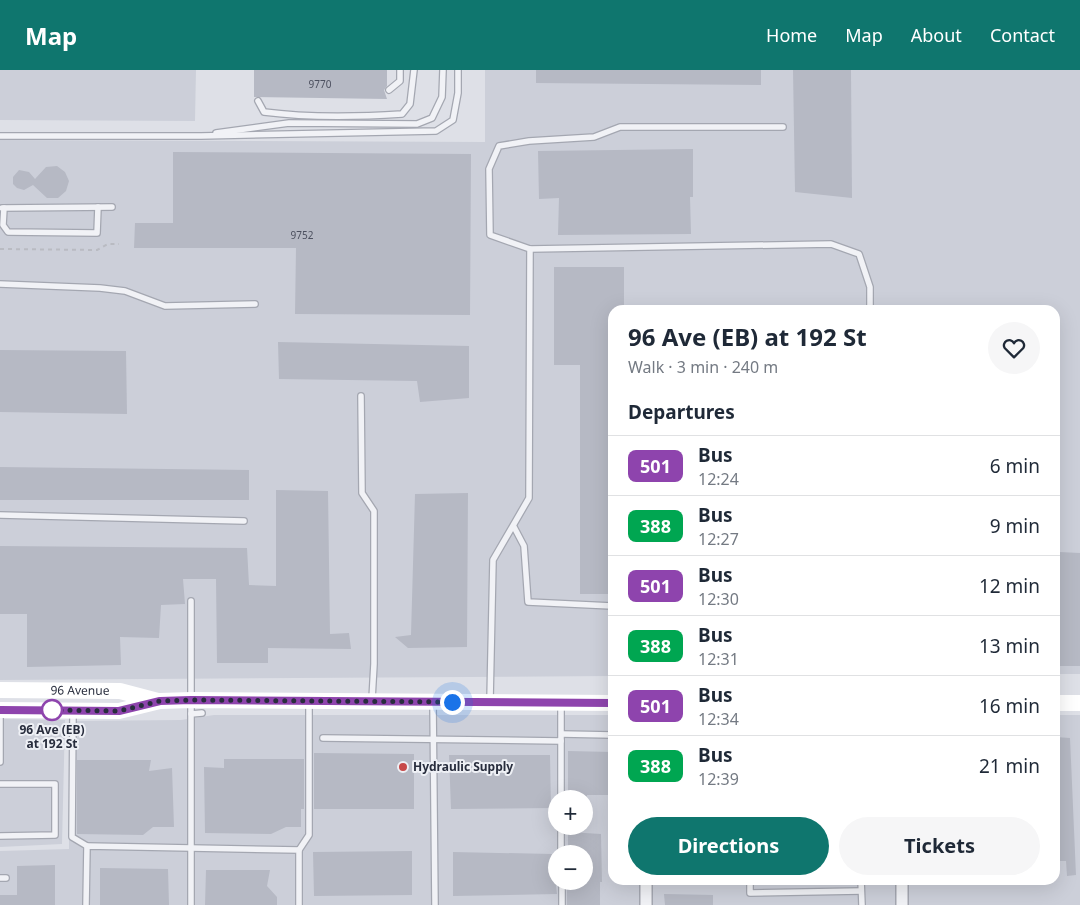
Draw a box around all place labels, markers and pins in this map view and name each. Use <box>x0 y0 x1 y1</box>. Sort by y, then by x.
marker: 96 Ave (EB) at 192 St <box>41 699 63 721</box>
place label: 96 Ave (EB) at 192 St <box>19 721 85 752</box>
place label: Hydraulic Supply <box>413 758 513 775</box>
marker: Hydraulic Supply <box>397 761 409 773</box>

